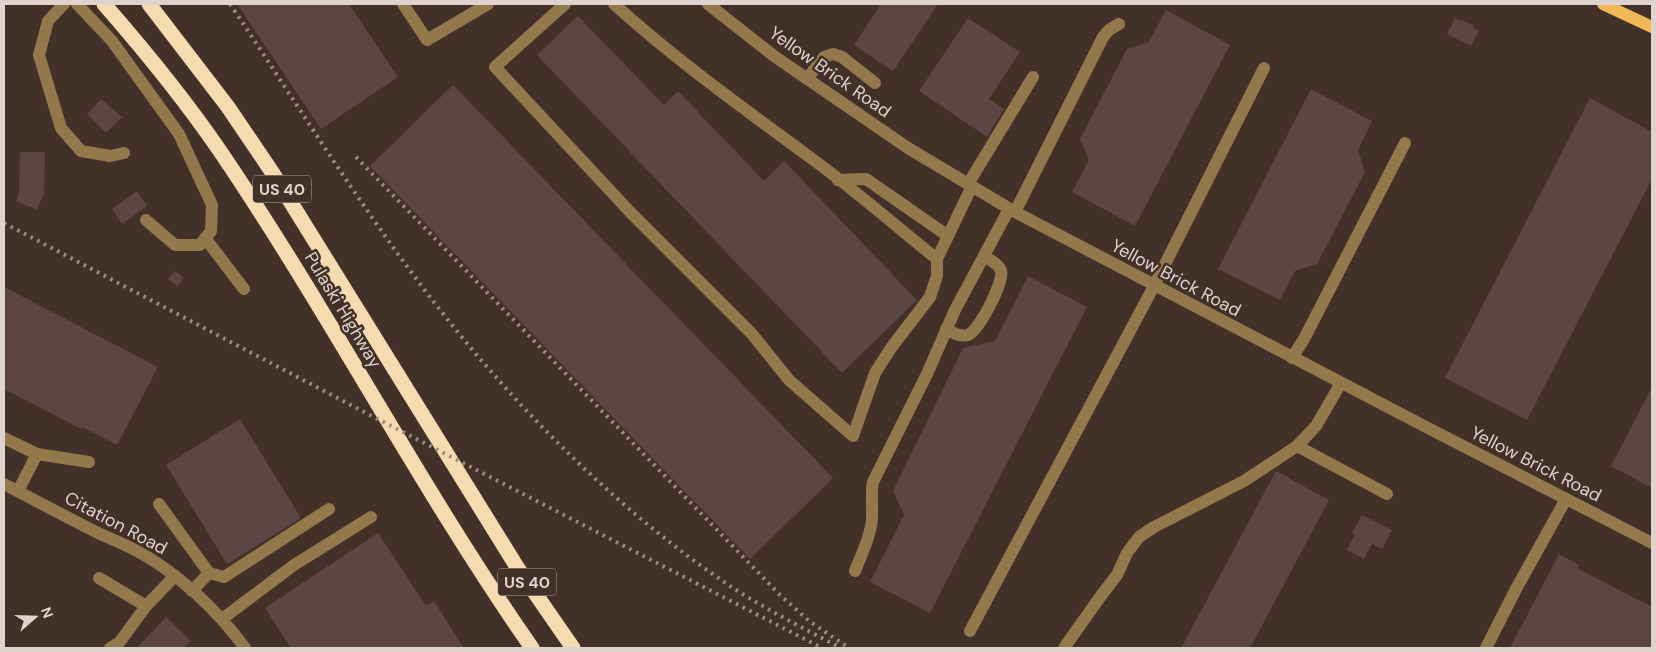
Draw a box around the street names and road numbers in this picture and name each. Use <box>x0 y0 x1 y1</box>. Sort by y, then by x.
street label: Yellow Brick Road <box>764 21 896 123</box>
road number: US 40 <box>253 175 311 202</box>
street label: Yellow Brick Road <box>1107 234 1245 322</box>
street label: Pulaski Highway <box>299 247 387 373</box>
street label: Yellow Brick Road <box>1466 421 1606 507</box>
street label: Citation Road <box>61 486 171 560</box>
road number: US 40 <box>498 568 556 596</box>

